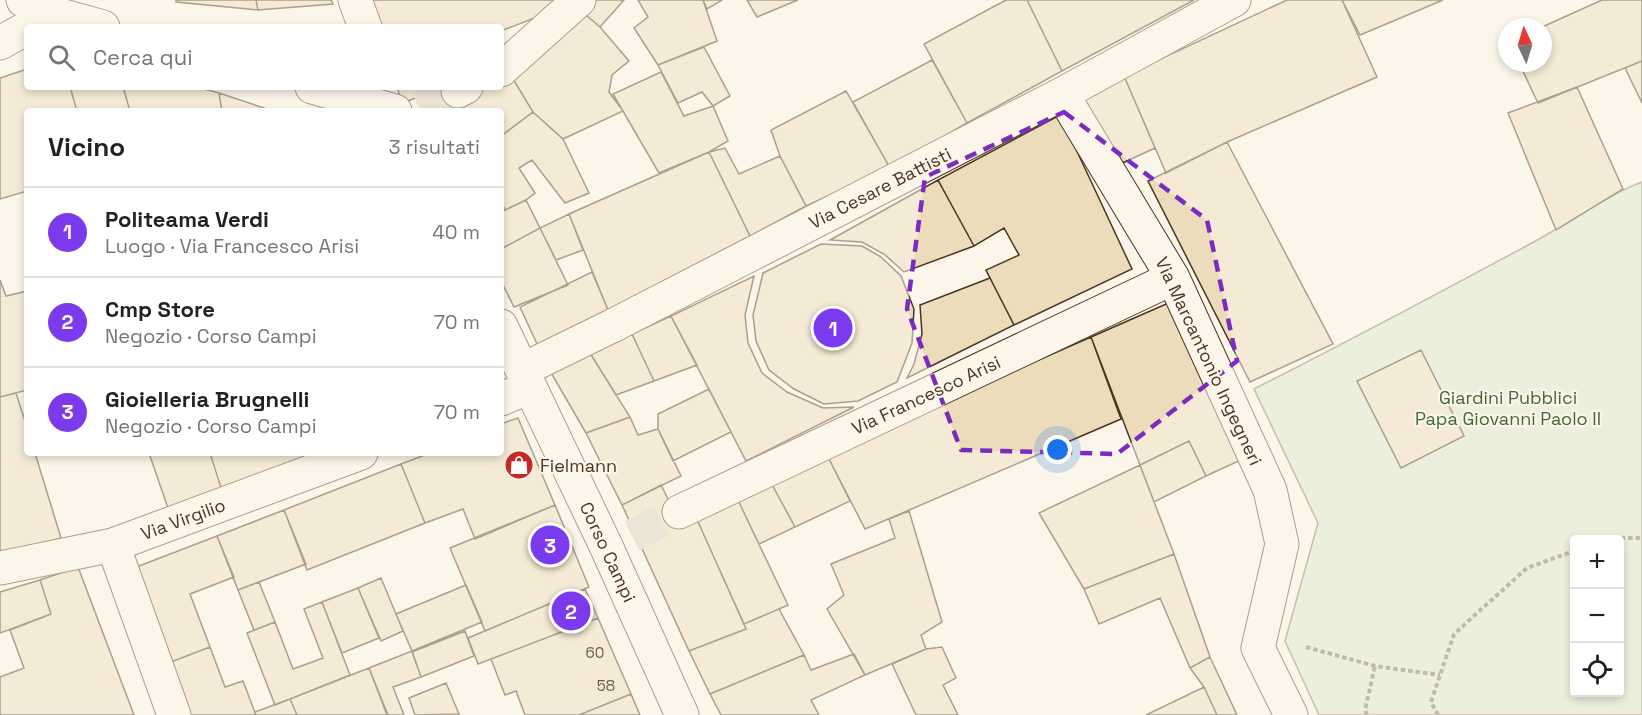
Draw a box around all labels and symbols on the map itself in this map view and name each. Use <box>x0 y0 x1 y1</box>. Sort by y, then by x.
north arrow <box>1498 18 1552 72</box>
street label: Via Cesare Battisti <box>805 142 955 234</box>
street label: Via Marcantonio Ingegneri <box>1151 253 1267 469</box>
pin: 1 <box>814 306 852 350</box>
street label: Via Francesco Arisi <box>848 350 1004 440</box>
park label: Giardini Pubblici Papa Giovanni Paolo II <box>1415 386 1601 430</box>
your location <box>1043 435 1072 464</box>
shop icon: Fielmann <box>503 449 535 481</box>
place label: Fielmann <box>540 454 617 477</box>
street label: Via Virgilio <box>138 493 228 545</box>
street label: Corso Campi <box>575 498 641 606</box>
pin: 3 <box>530 522 570 568</box>
pin: 2 <box>552 588 590 634</box>
house number: 60 <box>586 643 604 662</box>
house number: 58 <box>597 676 615 695</box>

